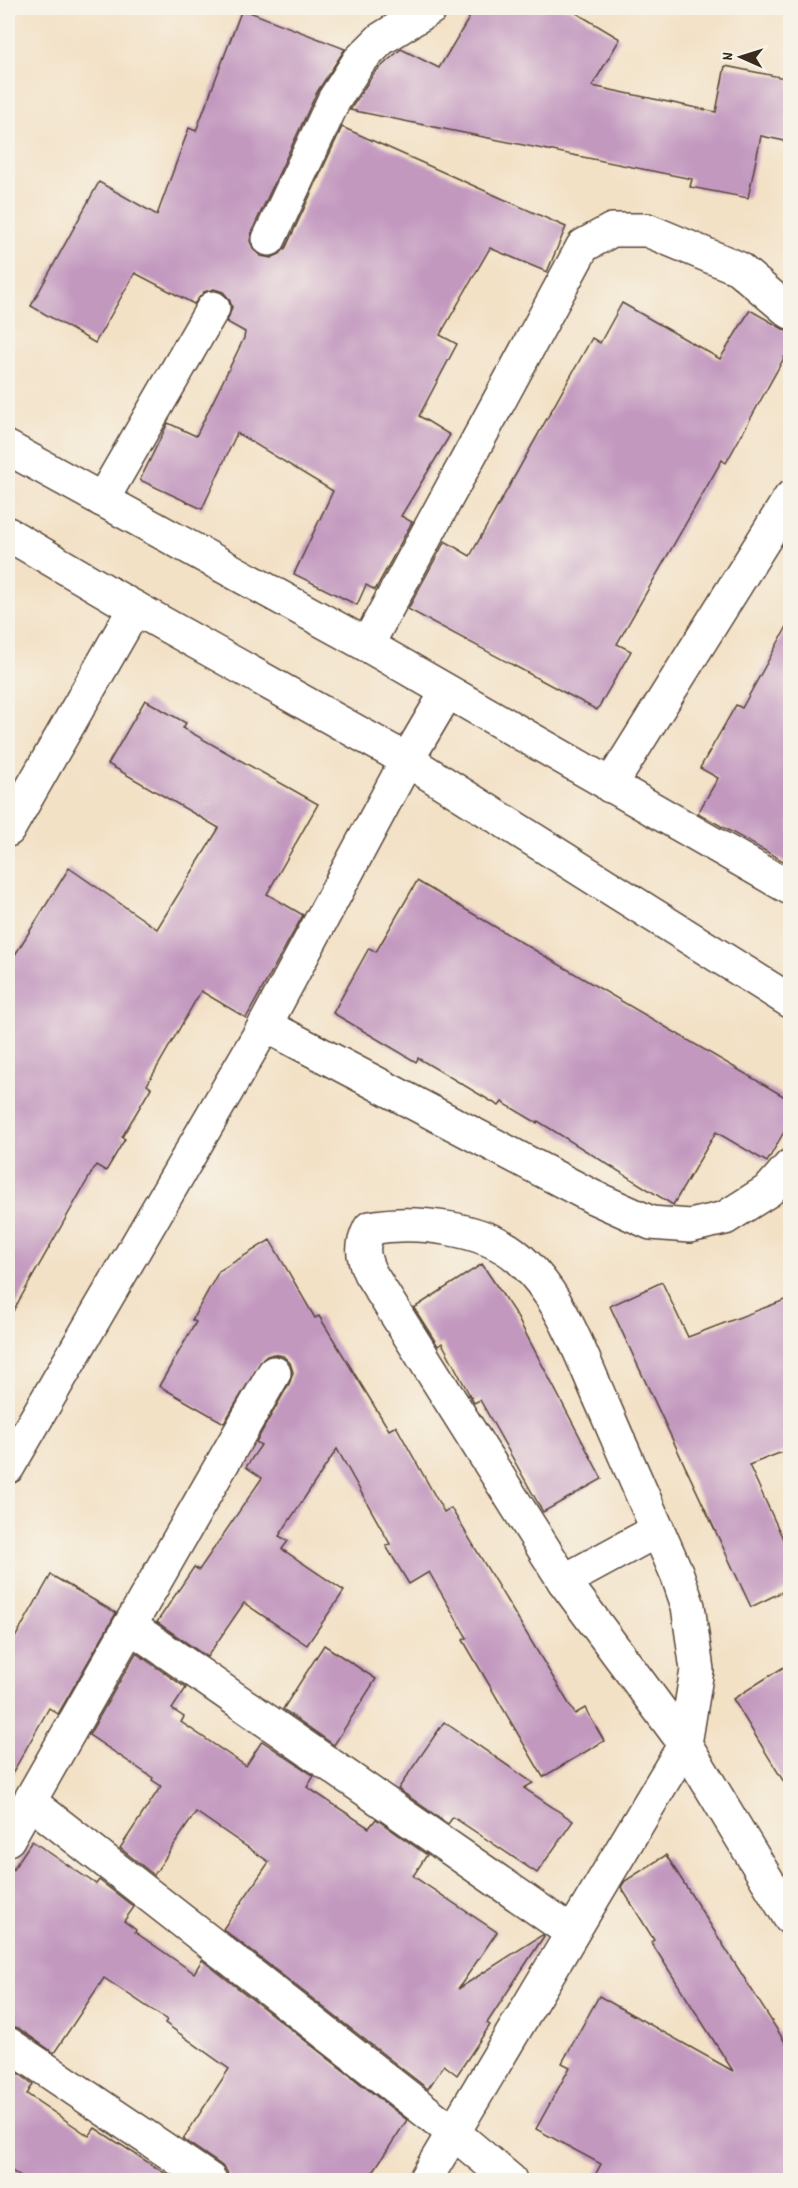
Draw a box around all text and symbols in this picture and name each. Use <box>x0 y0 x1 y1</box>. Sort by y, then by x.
north arrow <box>711 27 771 87</box>
text: N <box>717 52 740 61</box>

